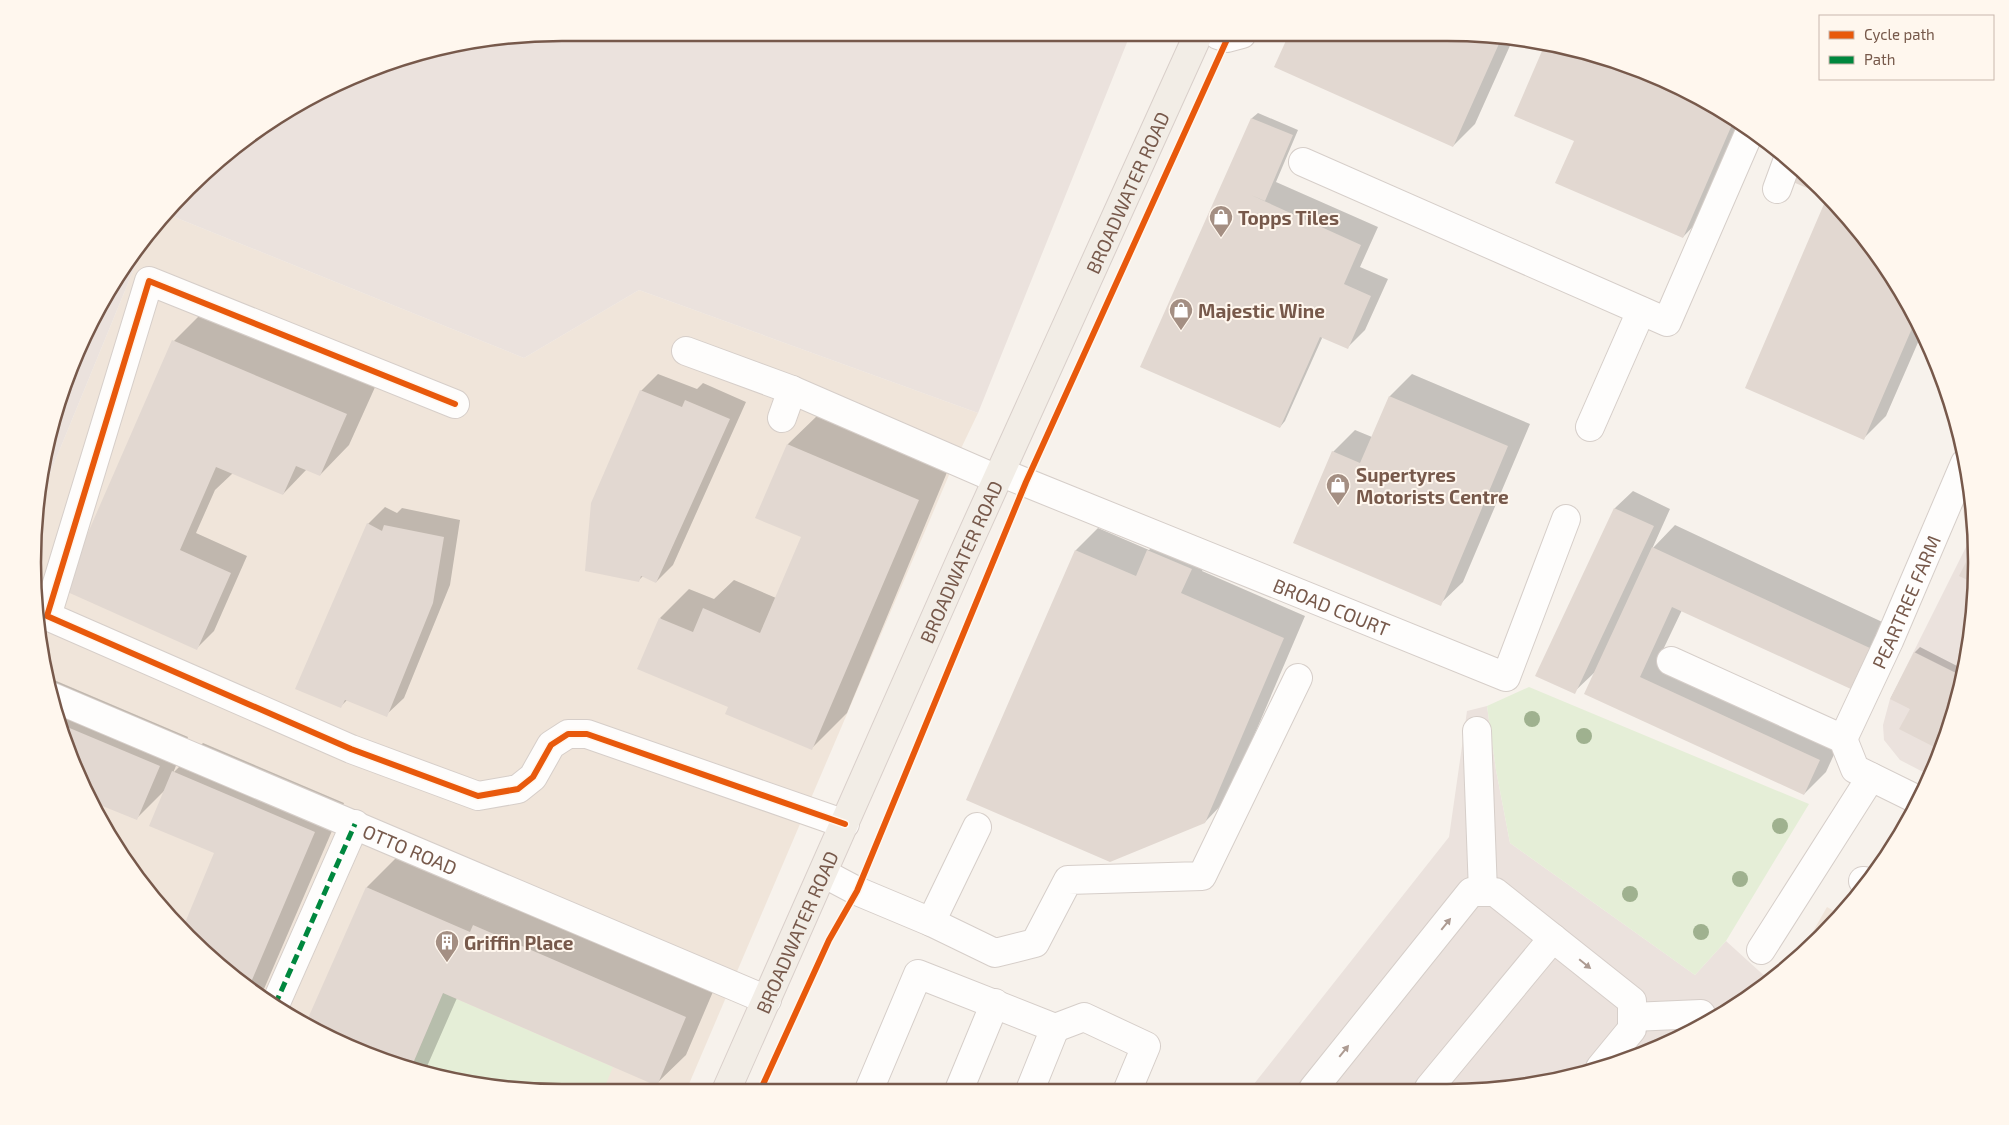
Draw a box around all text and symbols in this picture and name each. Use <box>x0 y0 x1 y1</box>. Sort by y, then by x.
legend <box>1819 15 1994 80</box>
text: Cycle path <box>1864 25 1935 43</box>
text: Path <box>1864 50 1895 68</box>
street label: BROADWATER ROAD <box>1080 108 1173 277</box>
shop icon: Topps Tiles <box>1208 204 1234 238</box>
place label: Topps Tiles <box>1238 206 1339 229</box>
shop icon: Majestic Wine <box>1168 297 1194 331</box>
place label: Majestic Wine <box>1198 299 1325 322</box>
place label: Supertyres Motorists Centre <box>1356 463 1509 508</box>
shop icon: Supertyres Motorists Centre <box>1325 472 1351 506</box>
street label: BROADWATER ROAD <box>914 477 1007 646</box>
street label: PEARTREE FARM <box>1866 531 1944 672</box>
street label: BROAD COURT <box>1270 573 1393 640</box>
street label: OTTO ROAD <box>360 819 461 879</box>
street label: BROADWATER ROAD <box>750 847 842 1017</box>
one-way arrow <box>1440 918 1451 931</box>
building icon: Griffin Place <box>434 929 460 963</box>
place label: Griffin Place <box>464 931 574 954</box>
one-way arrow <box>1578 958 1591 969</box>
one-way arrow <box>1338 1044 1349 1057</box>

